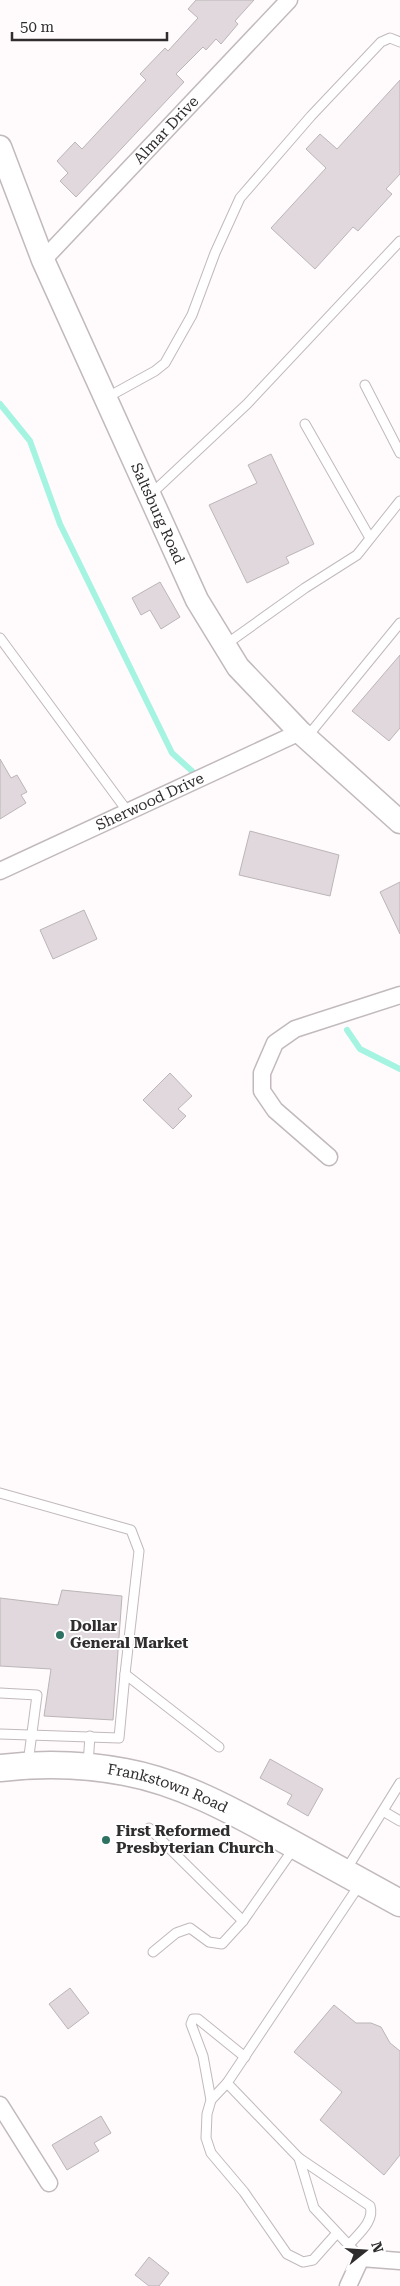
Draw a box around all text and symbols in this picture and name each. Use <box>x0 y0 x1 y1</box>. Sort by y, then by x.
scale bar <box>12 10 168 42</box>
text: 50 m <box>20 18 55 36</box>
street label: Almar Drive <box>130 92 202 168</box>
street label: Saltsburg Road <box>127 460 189 567</box>
street label: Sherwood Drive <box>93 769 207 834</box>
place label: Dollar General Market <box>70 1617 188 1652</box>
marker: Dollar General Market <box>54 1629 66 1641</box>
street label: Frankstown Road <box>106 1760 231 1817</box>
place label: First Reformed Presbyterian Church <box>116 1822 274 1857</box>
marker: First Reformed Presbyterian Church <box>100 1834 112 1846</box>
north arrow <box>340 2226 390 2276</box>
text: N <box>368 2240 387 2255</box>

